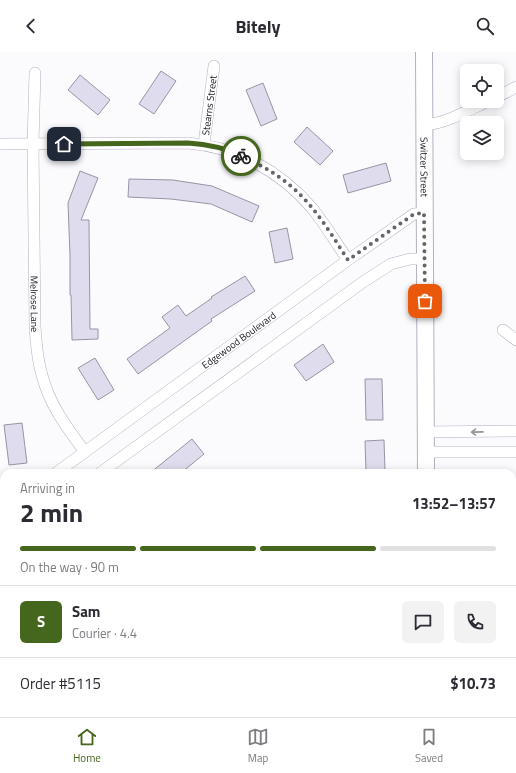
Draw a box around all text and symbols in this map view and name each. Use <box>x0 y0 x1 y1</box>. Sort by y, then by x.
text: Bitely <box>235 13 281 40</box>
icon: back <box>20 15 42 37</box>
icon: search <box>474 15 496 37</box>
map controls <box>460 64 504 160</box>
button: locate <box>460 64 504 108</box>
street label: Stearns Street <box>198 74 220 136</box>
button: layers <box>460 116 504 160</box>
pin <box>47 127 81 161</box>
icon: home <box>53 133 75 155</box>
courier <box>221 136 261 176</box>
street label: Switzer Street <box>417 137 432 197</box>
icon: bike <box>230 145 252 167</box>
street label: Melrose Lane <box>27 276 43 333</box>
pin <box>408 284 442 318</box>
icon: bag <box>414 290 436 312</box>
street label: Edgewood Boulevard <box>198 308 279 372</box>
one-way arrow <box>471 428 484 436</box>
text: Arriving in <box>20 478 75 498</box>
text: 13:52–13:57 <box>412 492 496 515</box>
text: 2 min <box>20 493 83 532</box>
text: On the way · 90 m <box>20 557 119 577</box>
text: Sam <box>72 600 100 623</box>
button: chat <box>402 601 444 643</box>
button: phone <box>454 601 496 643</box>
text: S <box>37 610 45 633</box>
text: Courier · 4.4 <box>72 623 137 643</box>
text: Order #5115 <box>20 672 101 695</box>
text: $10.73 <box>450 672 496 695</box>
tab: Home <box>73 726 101 766</box>
tab: Map <box>247 726 269 766</box>
tab: Saved <box>415 726 443 766</box>

